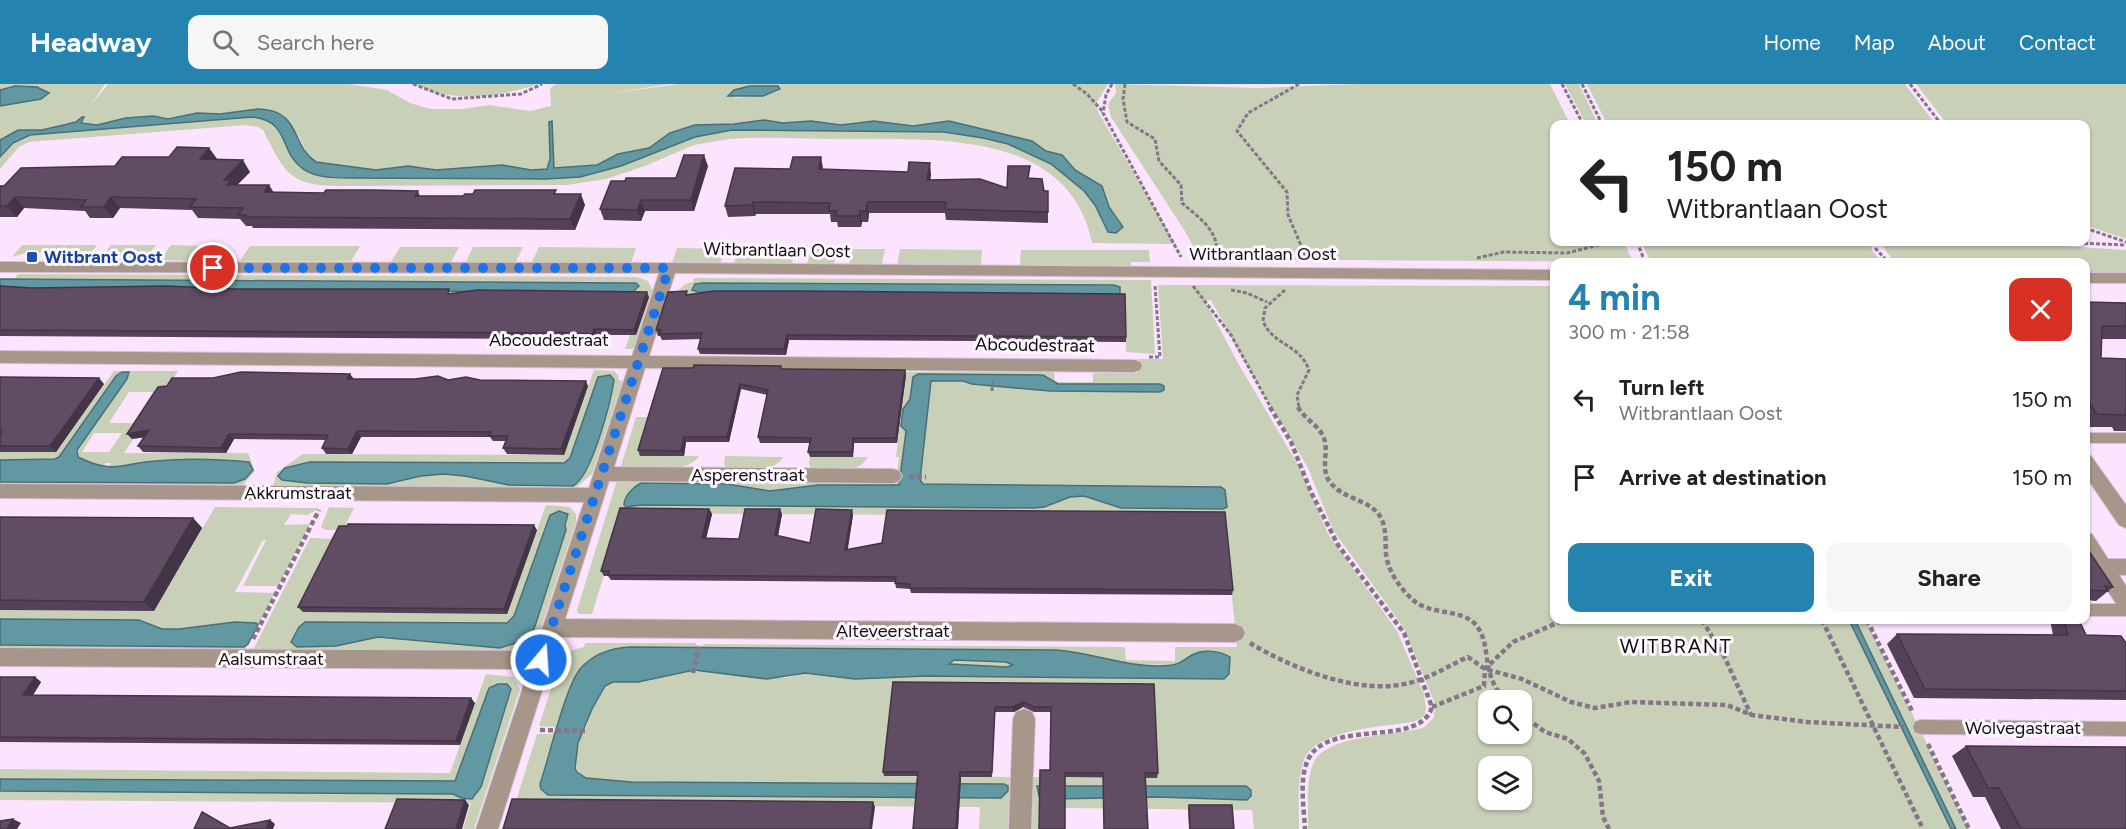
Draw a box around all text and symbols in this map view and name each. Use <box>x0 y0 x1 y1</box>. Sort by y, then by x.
search box <box>188 15 608 69</box>
text: Headway <box>30 25 152 59</box>
icon: search <box>209 26 242 59</box>
text: Search here <box>257 29 374 56</box>
text: Home <box>1764 30 1821 55</box>
text: Map <box>1854 30 1895 55</box>
text: About <box>1928 30 1986 55</box>
text: Contact <box>2019 30 2096 55</box>
text: 150 m <box>1667 141 1783 192</box>
icon: left <box>1568 144 1646 222</box>
text: Witbrantlaan Oost <box>1667 192 1888 225</box>
street label: Witbrantlaan Oost <box>703 238 851 262</box>
pin <box>187 242 238 293</box>
street label: Witbrantlaan Oost <box>1189 243 1337 265</box>
place label: Witbrant Oost <box>44 246 163 268</box>
marker: Witbrant Oost <box>25 250 39 264</box>
icon: arrive <box>196 251 229 284</box>
text: 4 min <box>1568 276 1661 319</box>
button: close <box>2009 278 2072 341</box>
text: 300 m · 21:58 <box>1568 320 1690 344</box>
street label: Abcoudestraat <box>489 329 609 351</box>
street label: Abcoudestraat <box>975 333 1095 357</box>
text: Turn left <box>1619 374 1705 401</box>
icon: left <box>1568 383 1601 416</box>
text: 150 m <box>2012 386 2072 413</box>
text: Witbrantlaan Oost <box>1619 401 1783 425</box>
icon: arrive <box>1568 461 1601 494</box>
street label: Asperenstraat <box>691 464 805 486</box>
text: Arrive at destination <box>1619 464 1827 491</box>
text: 150 m <box>2012 464 2072 491</box>
street label: Akkrumstraat <box>244 482 352 504</box>
button: Exit <box>1568 543 1814 612</box>
button: Share <box>1826 543 2072 612</box>
street label: Alteveerstraat <box>836 620 950 642</box>
position arrow <box>509 628 573 692</box>
district label: WITBRANT <box>1620 634 1732 658</box>
street label: Aalsumstraat <box>218 648 324 670</box>
map controls <box>1478 690 1532 810</box>
button: search <box>1478 690 1532 744</box>
street label: Wolvegastraat <box>1965 717 2081 739</box>
button: layers <box>1478 756 1532 810</box>

